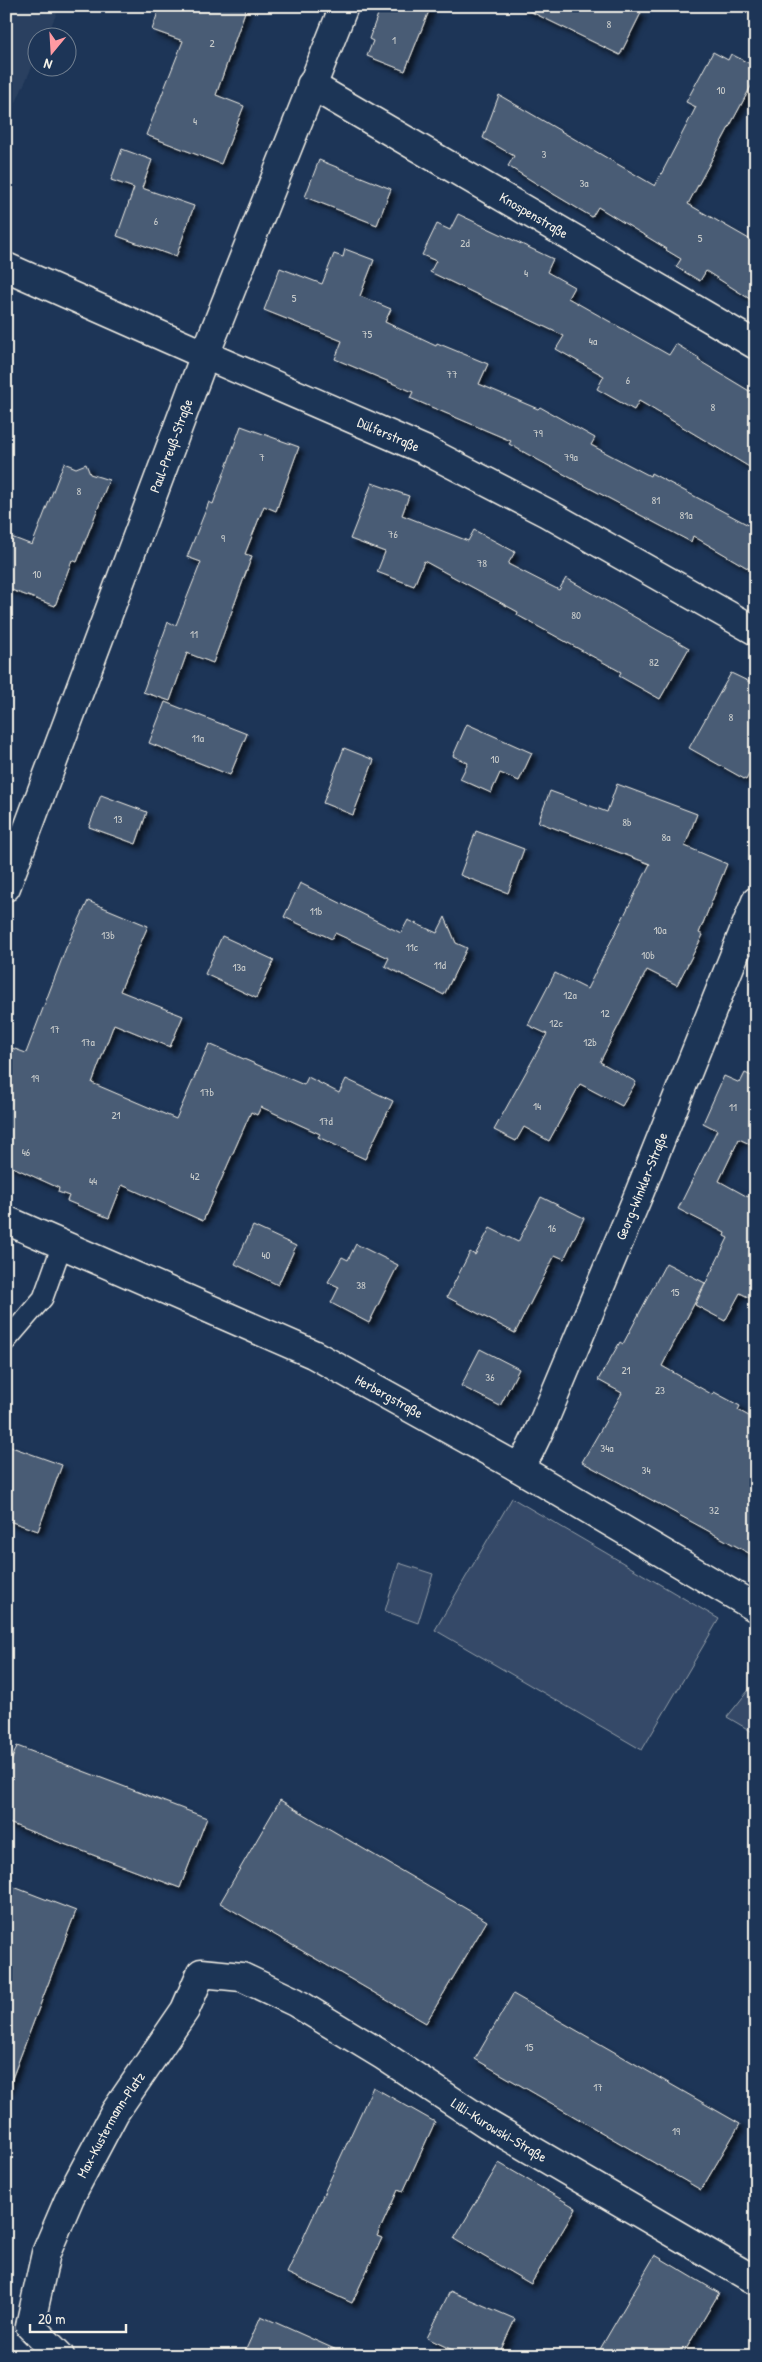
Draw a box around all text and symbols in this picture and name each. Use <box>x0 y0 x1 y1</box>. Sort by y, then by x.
house number: 8 <box>607 17 612 31</box>
north arrow <box>28 28 78 78</box>
house number: 1 <box>392 33 396 47</box>
house number: 2 <box>209 36 215 50</box>
text: N <box>41 54 54 75</box>
house number: 10 <box>717 83 726 97</box>
house number: 4 <box>193 114 197 128</box>
house number: 3 <box>542 147 547 161</box>
house number: 3a <box>579 176 589 190</box>
street label: Knospenstraße <box>496 187 572 242</box>
house number: 6 <box>154 214 159 228</box>
house number: 5 <box>698 231 703 245</box>
house number: 2d <box>460 236 470 250</box>
house number: 4 <box>524 266 528 280</box>
house number: 5 <box>292 291 297 305</box>
house number: 75 <box>362 327 372 341</box>
house number: 4a <box>589 334 598 348</box>
house number: 77 <box>447 367 457 381</box>
house number: 6 <box>626 373 631 387</box>
street label: Paul-Preuß-Straße <box>144 396 197 495</box>
house number: 8 <box>711 400 716 414</box>
street label: Dülferstraße <box>355 412 423 456</box>
house number: 79 <box>533 426 543 440</box>
house number: 7 <box>259 450 265 464</box>
house number: 79a <box>564 450 579 464</box>
house number: 8 <box>77 484 82 498</box>
house number: 81 <box>652 493 660 507</box>
house number: 81a <box>679 508 693 522</box>
house number: 76 <box>388 527 399 541</box>
house number: 9 <box>221 531 225 545</box>
house number: 78 <box>477 556 487 570</box>
house number: 10 <box>33 567 42 581</box>
house number: 80 <box>571 608 581 622</box>
house number: 11 <box>190 627 198 641</box>
house number: 82 <box>649 655 659 669</box>
house number: 8 <box>729 710 734 724</box>
house number: 11a <box>192 731 205 745</box>
house number: 10 <box>491 752 500 766</box>
house number: 13 <box>114 812 123 826</box>
house number: 8b <box>622 815 632 829</box>
house number: 8a <box>661 830 671 844</box>
house number: 11b <box>310 904 323 918</box>
house number: 10a <box>653 923 667 937</box>
house number: 13b <box>101 928 115 942</box>
house number: 11c <box>406 940 419 954</box>
house number: 10b <box>641 948 655 962</box>
house number: 11d <box>434 958 447 972</box>
house number: 13a <box>232 960 246 974</box>
house number: 12a <box>563 988 577 1002</box>
house number: 12 <box>600 1006 610 1020</box>
house number: 12c <box>549 1016 563 1030</box>
house number: 17 <box>50 1022 60 1036</box>
house number: 17a <box>81 1035 96 1049</box>
house number: 12b <box>583 1035 597 1049</box>
house number: 19 <box>31 1071 39 1085</box>
house number: 17b <box>200 1085 214 1099</box>
house number: 14 <box>533 1099 541 1113</box>
house number: 11 <box>729 1100 737 1114</box>
house number: 21 <box>111 1108 121 1122</box>
house number: 17d <box>319 1114 334 1128</box>
street label: Georg-Winkler-Straße <box>611 1129 672 1243</box>
house number: 46 <box>22 1145 31 1159</box>
house number: 42 <box>190 1169 200 1183</box>
house number: 44 <box>89 1174 97 1188</box>
house number: 16 <box>548 1221 557 1235</box>
house number: 40 <box>261 1248 271 1262</box>
house number: 38 <box>356 1278 366 1292</box>
house number: 15 <box>671 1285 680 1299</box>
house number: 21 <box>621 1363 631 1377</box>
street label: Herbergstraße <box>352 1369 427 1422</box>
house number: 36 <box>485 1370 495 1384</box>
house number: 23 <box>655 1383 665 1397</box>
house number: 34a <box>600 1441 614 1455</box>
house number: 34 <box>641 1463 651 1477</box>
house number: 32 <box>709 1503 719 1517</box>
house number: 15 <box>525 2040 534 2054</box>
street label: Max-Kustermann-Platz <box>72 2068 149 2181</box>
house number: 17 <box>593 2080 603 2094</box>
street label: Lilli-Kurowski-Straße <box>448 2093 551 2166</box>
house number: 19 <box>672 2124 680 2138</box>
scale bar <box>30 2302 126 2334</box>
text: 20 m <box>38 2308 65 2329</box>

